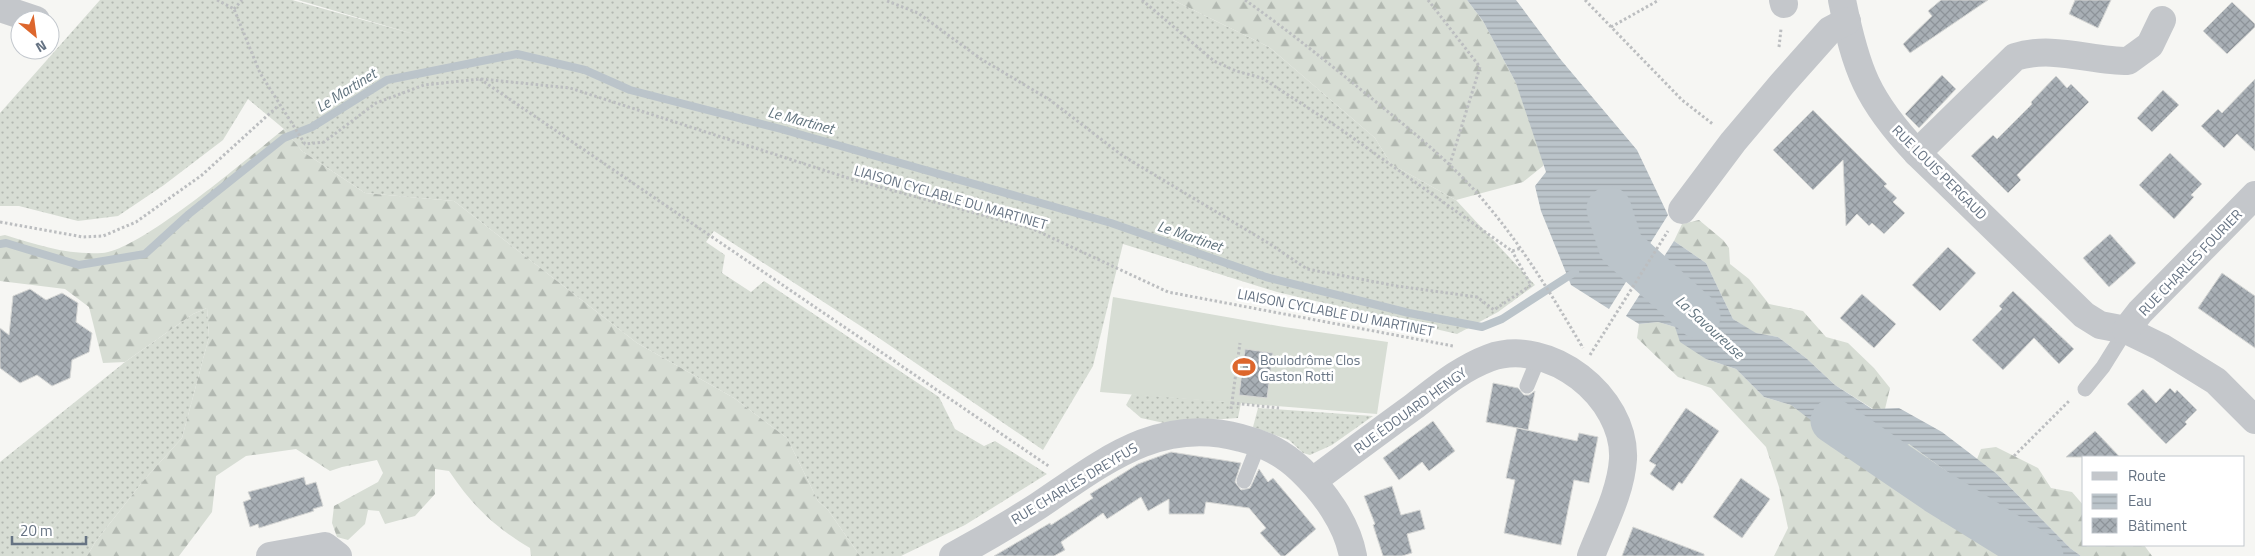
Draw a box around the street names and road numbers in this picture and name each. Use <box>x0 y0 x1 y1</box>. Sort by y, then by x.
street label: RUE LOUIS PERGAUD <box>1888 120 1992 224</box>
street label: LIAISON CYCLABLE DU MARTINET <box>852 159 1051 235</box>
street label: RUE CHARLES FOURIER <box>2133 204 2247 320</box>
street label: LIAISON CYCLABLE DU MARTINET <box>1236 283 1437 342</box>
street label: RUE ÉDOUARD HENGY <box>1349 362 1471 458</box>
street label: RUE CHARLES DREYFUS <box>1007 437 1141 529</box>

